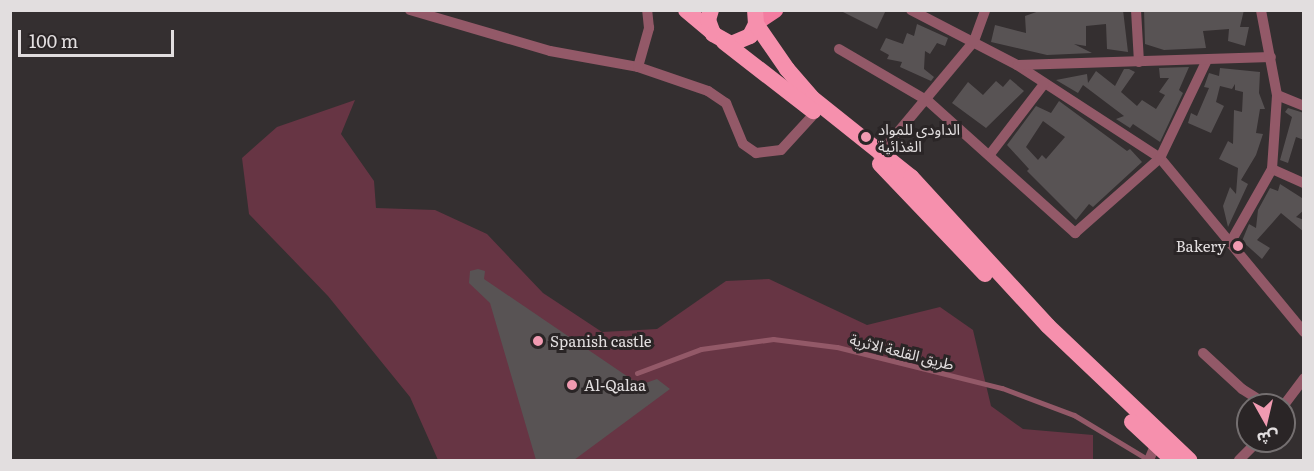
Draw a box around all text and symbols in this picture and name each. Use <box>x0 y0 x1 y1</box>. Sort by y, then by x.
scale bar <box>21 18 177 56</box>
text: 100 m <box>29 27 78 54</box>
place label: الداودي للمواد الغذائية <box>878 119 960 154</box>
marker: الداودي للمواد الغذائية <box>859 130 873 144</box>
place label: Bakery <box>1176 237 1226 255</box>
marker: Bakery <box>1231 239 1245 253</box>
street label: طريق القلعة الاثرية <box>848 329 956 373</box>
place label: Spanish castle <box>550 332 652 350</box>
marker: Spanish castle <box>531 334 545 348</box>
place label: Al-Qalaa <box>584 376 646 394</box>
marker: Al-Qalaa <box>565 378 579 392</box>
north arrow <box>1236 393 1296 453</box>
text: ش <box>1256 425 1281 452</box>

